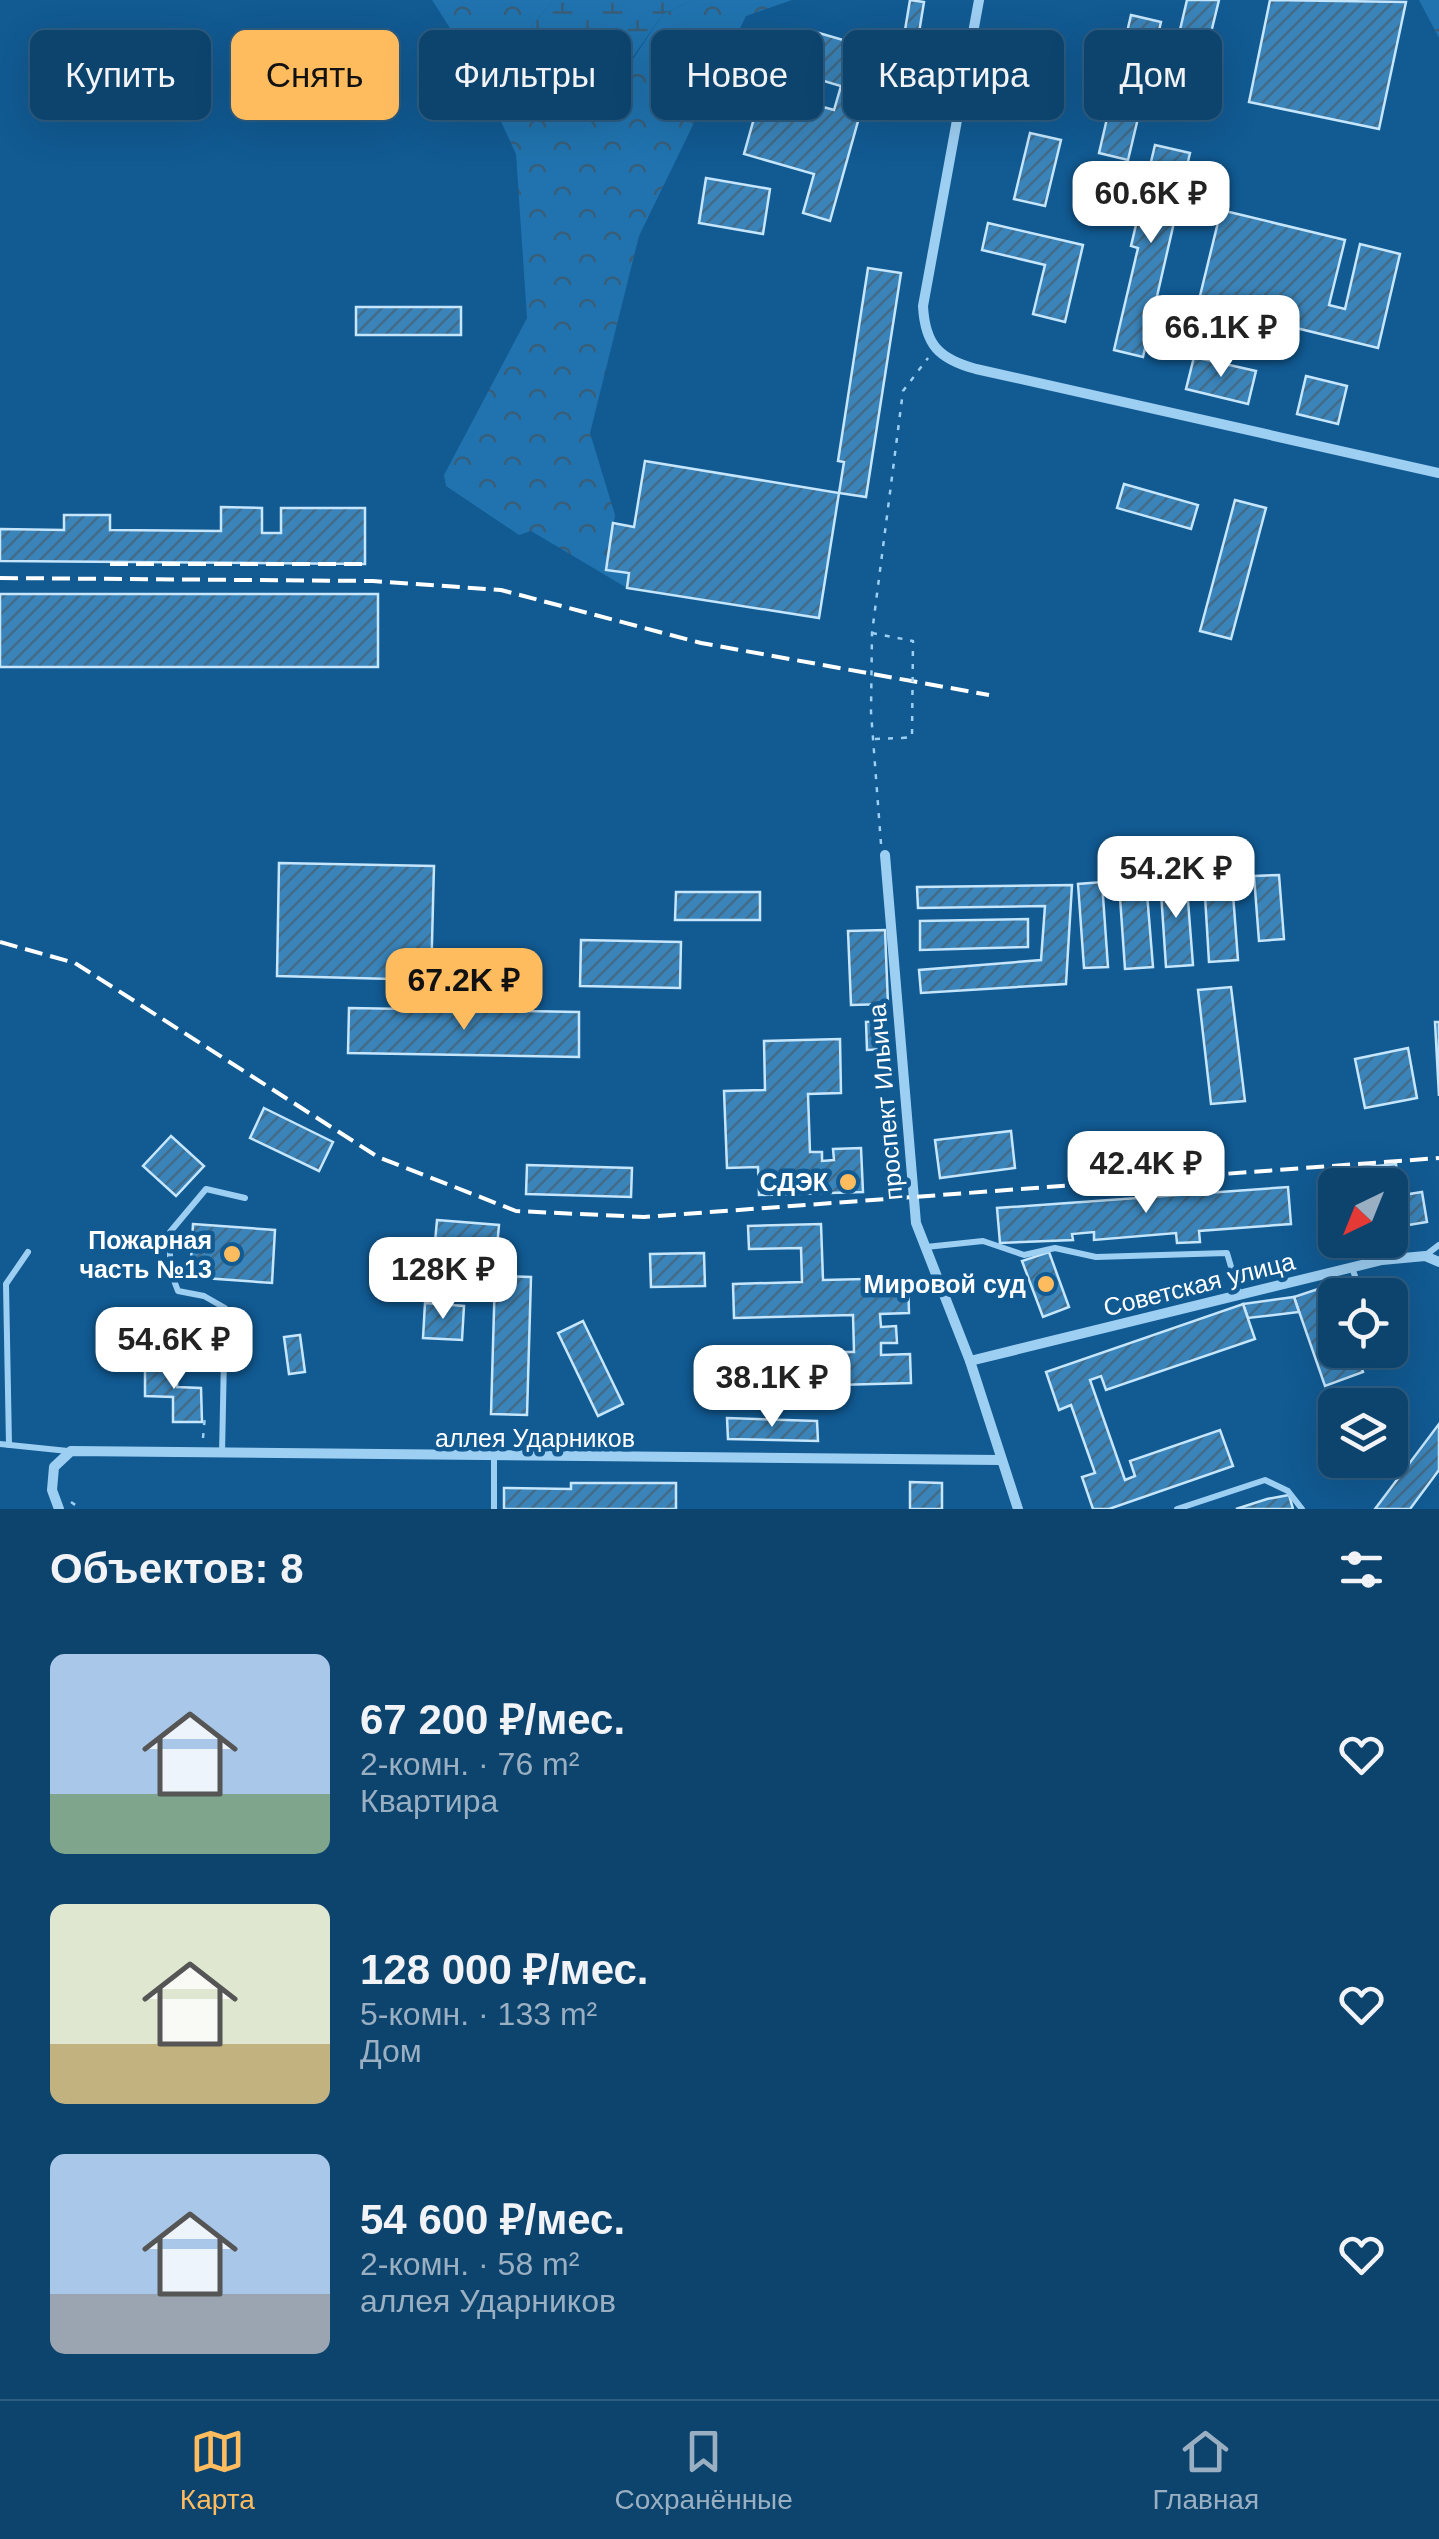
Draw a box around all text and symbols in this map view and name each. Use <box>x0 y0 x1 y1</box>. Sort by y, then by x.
chip: Купить <box>30 30 211 120</box>
chip: Снять <box>231 30 399 120</box>
chip: Фильтры <box>419 30 631 120</box>
chip: Новое <box>651 30 823 120</box>
chip: Квартира <box>843 30 1064 120</box>
chip: Дом <box>1084 30 1222 120</box>
pin: 60.6K ₽ <box>1059 161 1243 246</box>
text: 60.6K ₽ <box>1095 175 1207 211</box>
pin: 66.1K ₽ <box>1129 295 1313 380</box>
text: 66.1K ₽ <box>1165 309 1277 345</box>
pin: 54.2K ₽ <box>1084 836 1268 921</box>
text: 54.2K ₽ <box>1120 850 1232 886</box>
pin: 67.2K ₽ <box>372 948 556 1033</box>
text: 67.2K ₽ <box>408 962 520 998</box>
street label: проспект Ильича <box>862 1002 908 1202</box>
pin: 42.4K ₽ <box>1054 1131 1238 1216</box>
text: 42.4K ₽ <box>1090 1145 1202 1181</box>
place label: СДЭК <box>759 1168 829 1196</box>
north arrow <box>1318 1168 1408 1258</box>
map controls <box>1318 1168 1408 1478</box>
marker: СДЭК <box>837 1171 859 1193</box>
place label: Пожарная часть №13 <box>79 1226 212 1283</box>
pin: 128K ₽ <box>362 1237 524 1322</box>
marker: Пожарная часть №13 <box>221 1243 243 1265</box>
street label: Советская улица <box>1100 1247 1298 1321</box>
text: 128K ₽ <box>391 1251 495 1287</box>
place label: Мировой суд <box>864 1270 1026 1298</box>
marker: Мировой суд <box>1035 1273 1057 1295</box>
button: locate <box>1318 1278 1408 1368</box>
pin: 54.6K ₽ <box>82 1307 266 1392</box>
text: 54.6K ₽ <box>118 1321 230 1357</box>
pin: 38.1K ₽ <box>680 1345 864 1430</box>
text: 38.1K ₽ <box>716 1359 828 1395</box>
button: layers <box>1318 1388 1408 1478</box>
street label: аллея Ударников <box>435 1424 635 1452</box>
icon: filters <box>1334 1542 1389 1597</box>
text: Объектов: 8 <box>50 1545 304 1592</box>
icon: home <box>130 1694 250 1814</box>
text: 67 200 ₽/мес. <box>360 1696 625 1743</box>
icon: heart <box>1334 1727 1389 1782</box>
text: 2-комн. · 76 m² <box>360 1746 579 1782</box>
text: Квартира <box>360 1783 498 1819</box>
icon: home <box>130 1944 250 2064</box>
text: 128 000 ₽/мес. <box>360 1946 649 1993</box>
icon: heart <box>1334 1977 1389 2032</box>
text: 5-комн. · 133 m² <box>360 1996 597 2032</box>
text: Дом <box>360 2033 422 2069</box>
icon: home <box>130 2194 250 2314</box>
text: 54 600 ₽/мес. <box>360 2196 625 2243</box>
icon: heart <box>1334 2227 1389 2282</box>
text: 2-комн. · 58 m² <box>360 2246 579 2282</box>
text: аллея Ударников <box>360 2283 616 2319</box>
tab: Карта <box>180 2424 255 2516</box>
tab: Сохранённые <box>615 2424 793 2516</box>
tab: Главная <box>1153 2424 1259 2516</box>

